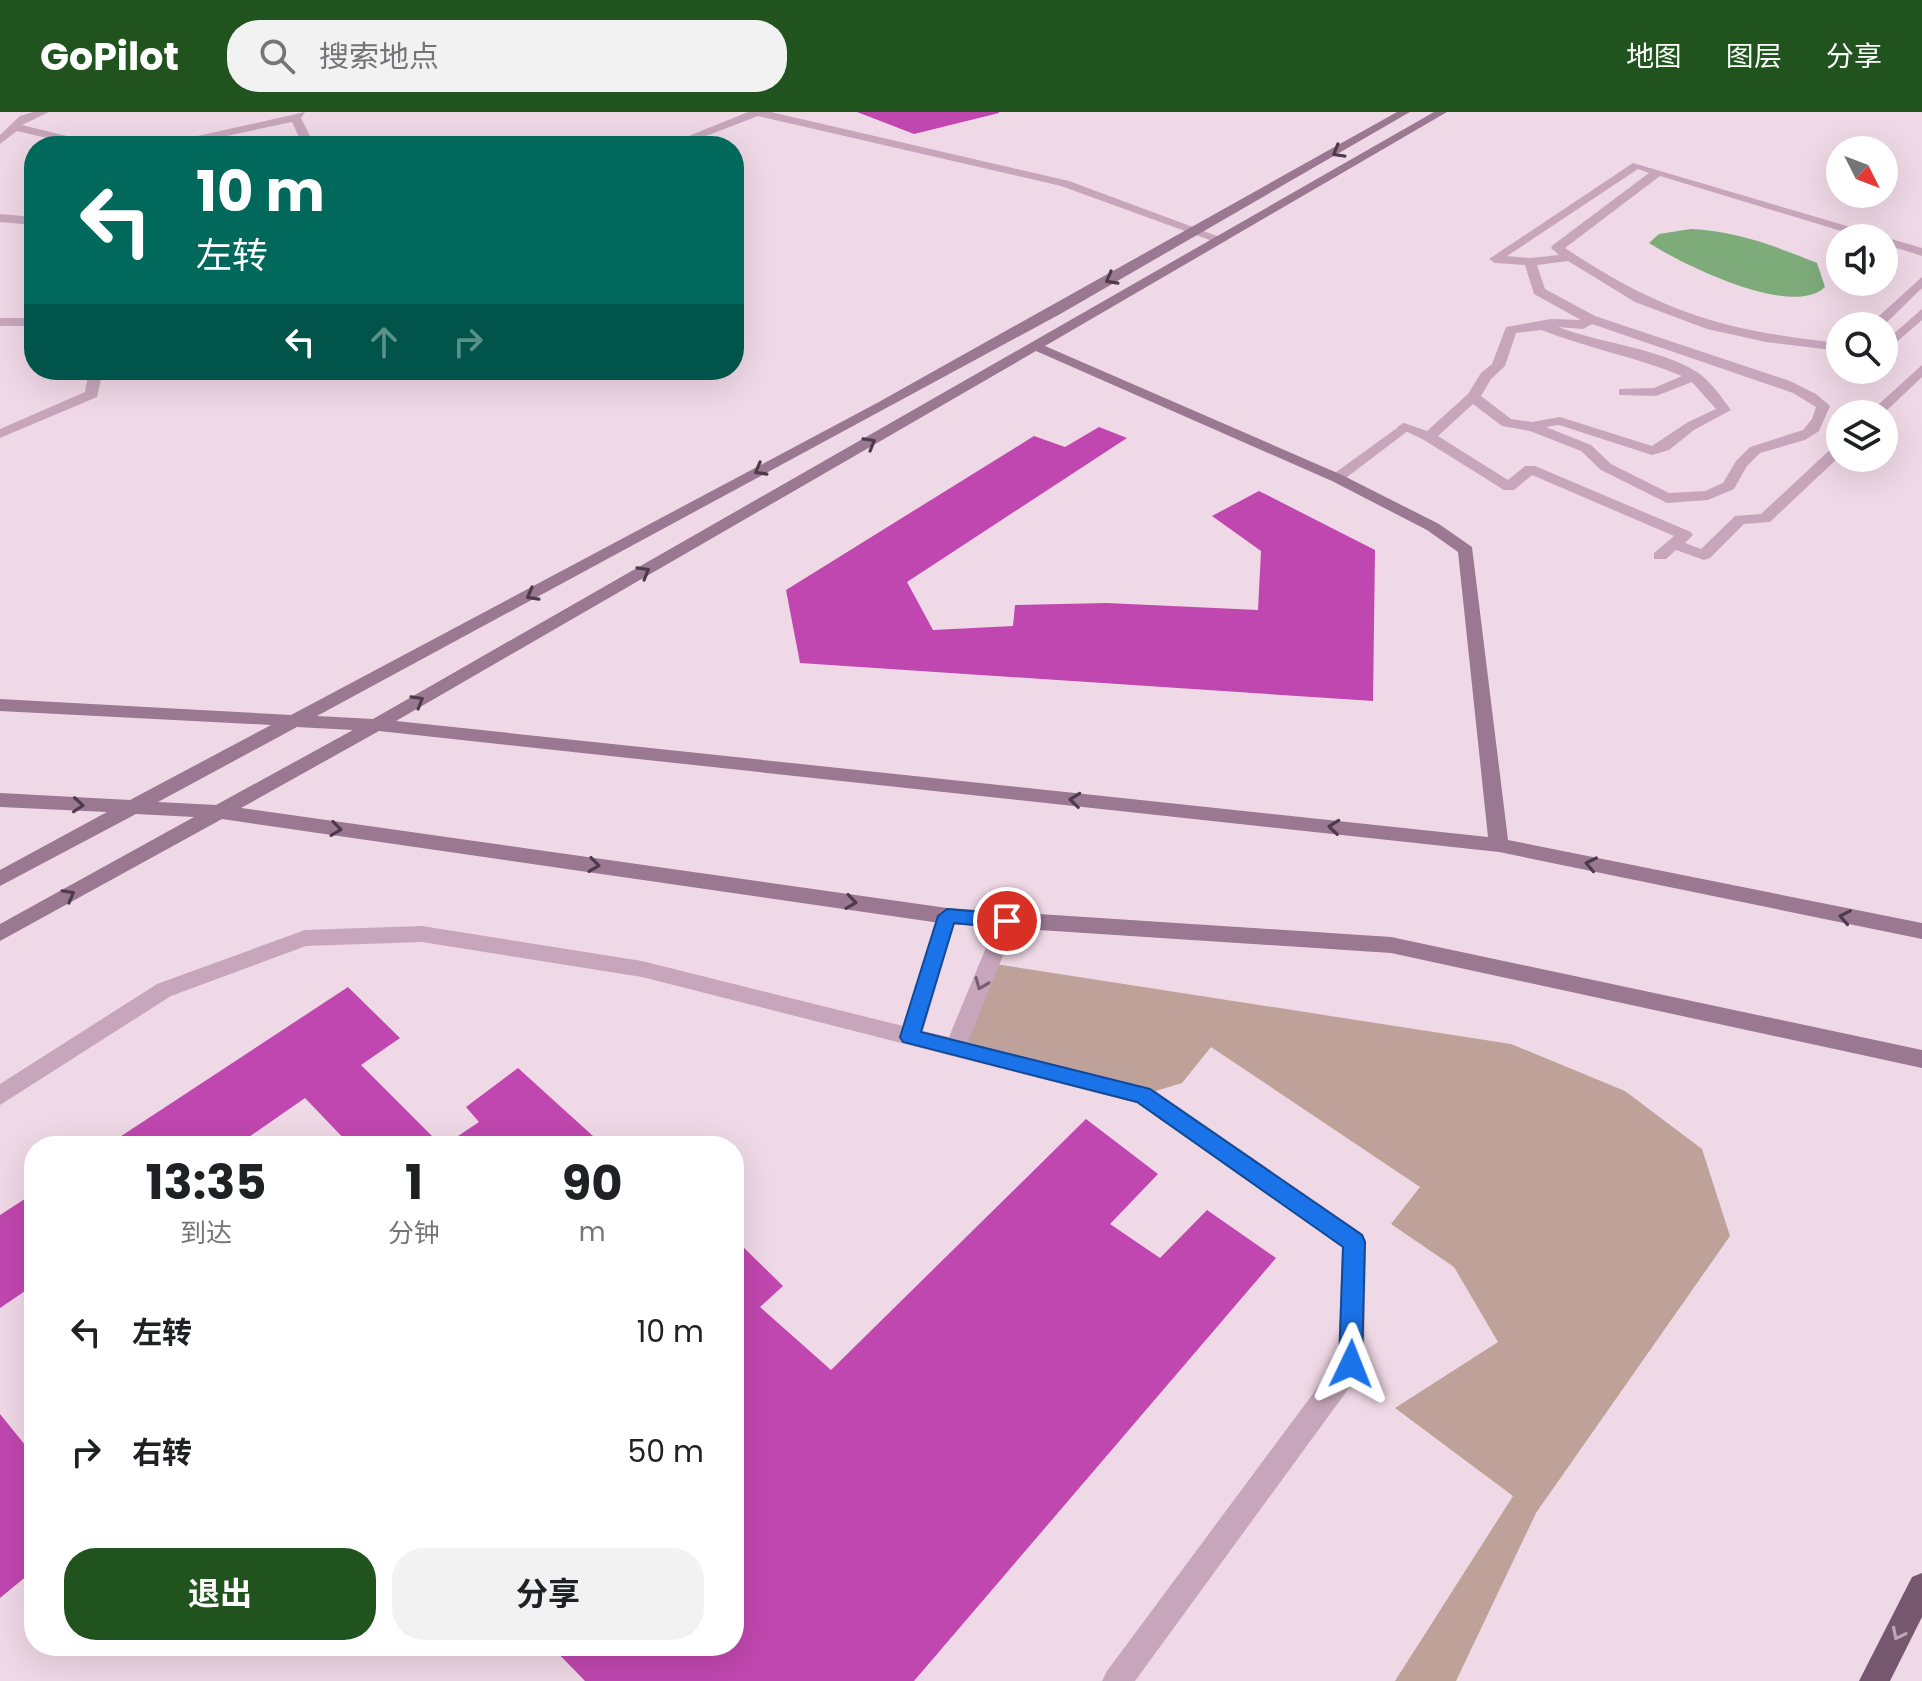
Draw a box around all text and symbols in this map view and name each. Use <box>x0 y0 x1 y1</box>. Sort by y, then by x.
search box <box>227 20 787 92</box>
text: GoPilot <box>40 30 179 83</box>
icon: search <box>255 34 299 78</box>
text: 搜索地点 <box>319 35 439 78</box>
text: 地图 <box>1626 37 1682 76</box>
text: 图层 <box>1726 37 1782 76</box>
text: 分享 <box>1826 37 1882 76</box>
north arrow <box>1826 136 1898 208</box>
map controls <box>1826 136 1898 472</box>
one-way arrow <box>1332 142 1346 157</box>
text: 10 m <box>196 152 325 231</box>
icon: left <box>64 168 168 272</box>
button: sound <box>1826 224 1898 296</box>
text: 左转 <box>196 230 268 281</box>
one-way arrow <box>1105 269 1119 284</box>
button: search <box>1826 312 1898 384</box>
icon: left <box>278 320 322 364</box>
icon: ahead <box>362 320 406 364</box>
icon: right <box>446 320 490 364</box>
button: layers <box>1826 400 1898 472</box>
one-way arrow <box>861 437 875 453</box>
one-way arrow <box>753 461 768 476</box>
one-way arrow <box>635 566 650 582</box>
one-way arrow <box>526 585 540 601</box>
one-way arrow <box>409 695 424 711</box>
one-way arrow <box>1068 791 1081 808</box>
one-way arrow <box>72 796 85 813</box>
one-way arrow <box>1327 819 1340 836</box>
one-way arrow <box>330 820 343 837</box>
one-way arrow <box>1584 856 1598 873</box>
one-way arrow <box>588 857 601 874</box>
pin <box>973 887 1041 955</box>
one-way arrow <box>60 890 75 905</box>
one-way arrow <box>844 893 858 910</box>
icon: arrive <box>985 899 1029 943</box>
one-way arrow <box>1839 909 1853 926</box>
one-way arrow <box>974 976 991 990</box>
text: 13:35 <box>146 1149 267 1216</box>
text: 1 <box>405 1149 423 1216</box>
text: 90 <box>562 1150 622 1217</box>
text: m <box>579 1214 605 1250</box>
text: 到达 <box>180 1215 232 1251</box>
text: 分钟 <box>388 1215 440 1251</box>
icon: left <box>64 1310 108 1354</box>
text: 10 m <box>637 1310 704 1353</box>
text: 左转 <box>132 1311 192 1354</box>
position arrow <box>1309 1322 1393 1406</box>
icon: right <box>64 1430 108 1474</box>
text: 50 m <box>627 1430 704 1473</box>
text: 右转 <box>132 1431 192 1474</box>
button: 退出 <box>64 1548 376 1640</box>
button: 分享 <box>392 1548 704 1640</box>
one-way arrow <box>1892 1626 1907 1640</box>

